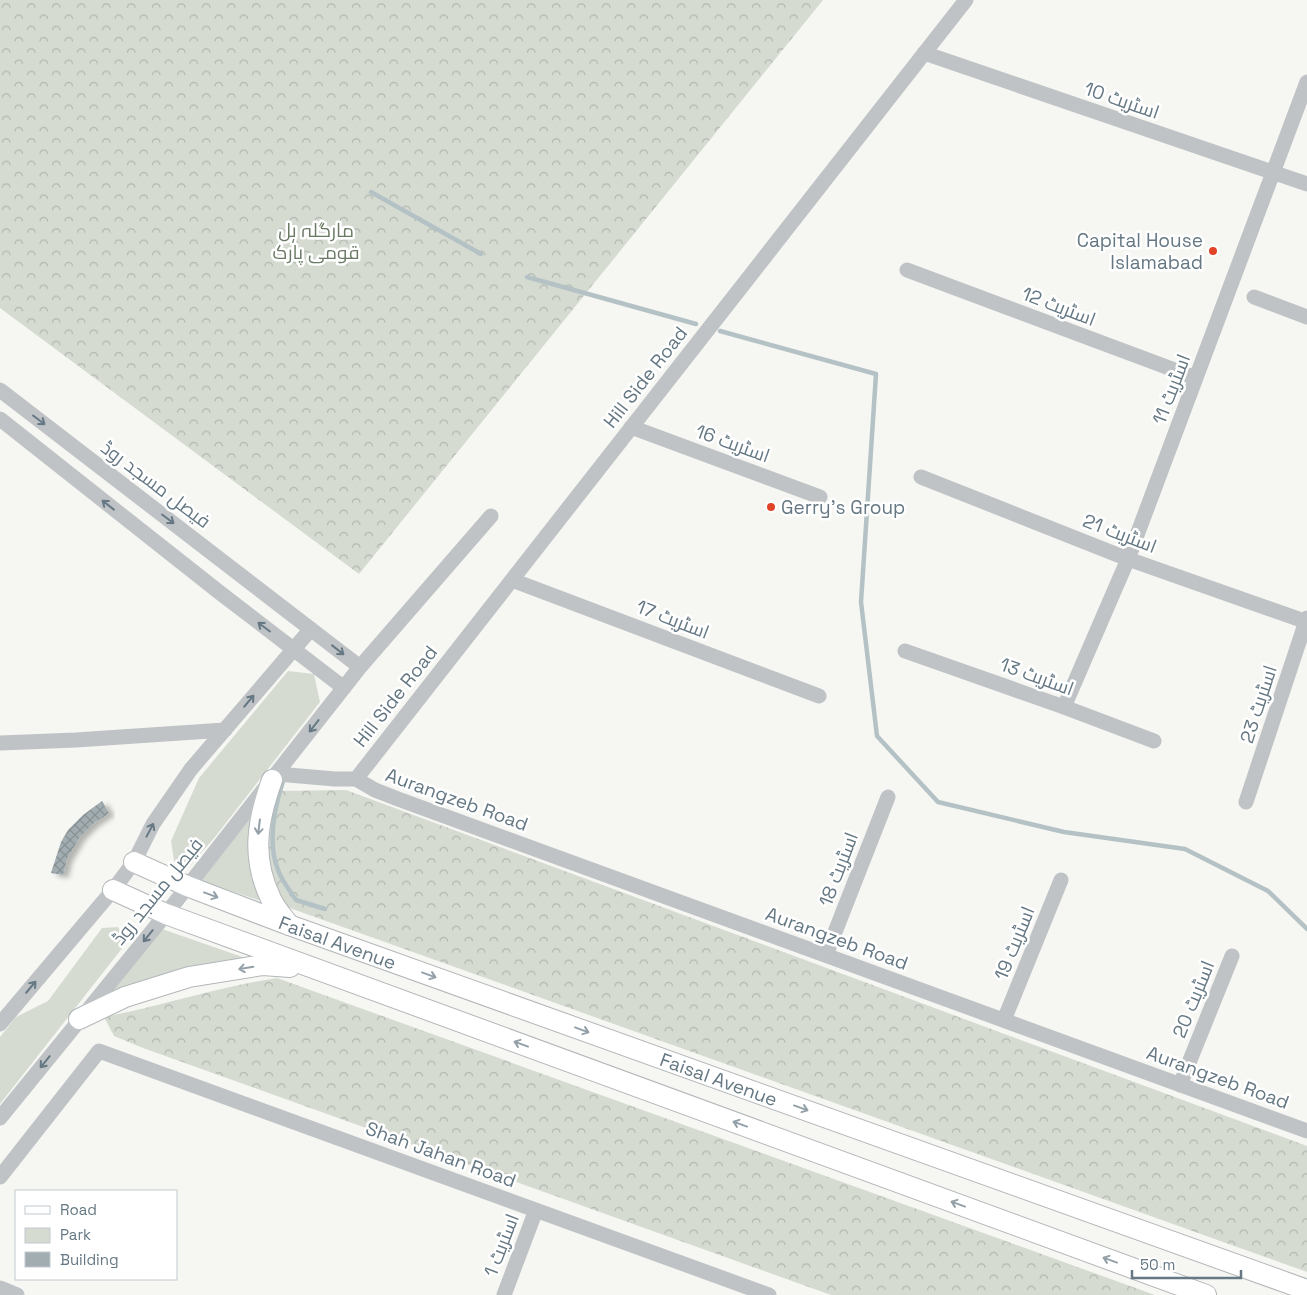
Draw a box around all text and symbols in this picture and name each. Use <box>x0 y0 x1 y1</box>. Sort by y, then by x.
street label: اسٹریٹ 10 <box>1081 76 1163 125</box>
park label: مارگلہ ہل قومی پارک <box>273 218 359 265</box>
place label: Capital House Islamabad <box>1077 228 1203 275</box>
marker: Capital House Islamabad <box>1207 245 1219 257</box>
street label: اسٹریٹ 12 <box>1018 281 1099 332</box>
street label: Hill Side Road <box>598 321 693 433</box>
street label: اسٹریٹ 11 <box>1147 350 1196 428</box>
one-way arrow <box>32 415 46 425</box>
street label: اسٹریٹ 16 <box>692 419 773 468</box>
street label: فیصل مسجد روڈ <box>96 435 216 534</box>
place label: Gerry's Group <box>781 495 905 520</box>
one-way arrow <box>102 499 115 510</box>
marker: Gerry's Group <box>765 501 777 513</box>
street label: اسٹریٹ 21 <box>1079 508 1160 559</box>
one-way arrow <box>161 513 174 524</box>
street label: اسٹریٹ 17 <box>633 594 713 645</box>
one-way arrow <box>258 621 271 632</box>
street label: Hill Side Road <box>348 640 443 752</box>
one-way arrow <box>331 645 344 656</box>
street label: اسٹریٹ 13 <box>996 652 1077 701</box>
street label: اسٹریٹ 23 <box>1234 662 1283 746</box>
one-way arrow <box>243 695 254 708</box>
one-way arrow <box>309 719 320 732</box>
street label: Aurangzeb Road <box>382 762 531 837</box>
one-way arrow <box>254 819 264 835</box>
one-way arrow <box>145 822 155 837</box>
street label: اسٹریٹ 18 <box>813 829 864 910</box>
street label: فیصل مسجد روڈ <box>106 833 208 950</box>
one-way arrow <box>202 891 218 900</box>
street label: Aurangzeb Road <box>762 901 911 976</box>
street label: اسٹریٹ 19 <box>988 903 1041 984</box>
street label: Faisal Avenue <box>275 910 400 975</box>
one-way arrow <box>142 929 154 942</box>
street label: اسٹریٹ 20 <box>1167 957 1220 1042</box>
one-way arrow <box>238 963 254 973</box>
one-way arrow <box>421 971 436 980</box>
one-way arrow <box>26 980 37 993</box>
one-way arrow <box>574 1026 589 1035</box>
one-way arrow <box>514 1039 529 1048</box>
street label: Aurangzeb Road <box>1143 1040 1292 1115</box>
street label: Faisal Avenue <box>657 1047 781 1112</box>
one-way arrow <box>40 1055 51 1068</box>
one-way arrow <box>793 1104 808 1113</box>
street label: Shah Jahan Road <box>362 1116 519 1193</box>
one-way arrow <box>732 1119 748 1128</box>
legend <box>15 1190 178 1280</box>
one-way arrow <box>951 1199 966 1208</box>
text: Road <box>60 1200 97 1219</box>
street label: اسٹریٹ 1 <box>478 1210 525 1280</box>
text: Park <box>60 1225 91 1244</box>
scale bar <box>1132 1248 1241 1280</box>
text: Building <box>60 1250 119 1269</box>
one-way arrow <box>1103 1255 1119 1264</box>
text: 50 m <box>1140 1255 1175 1274</box>

